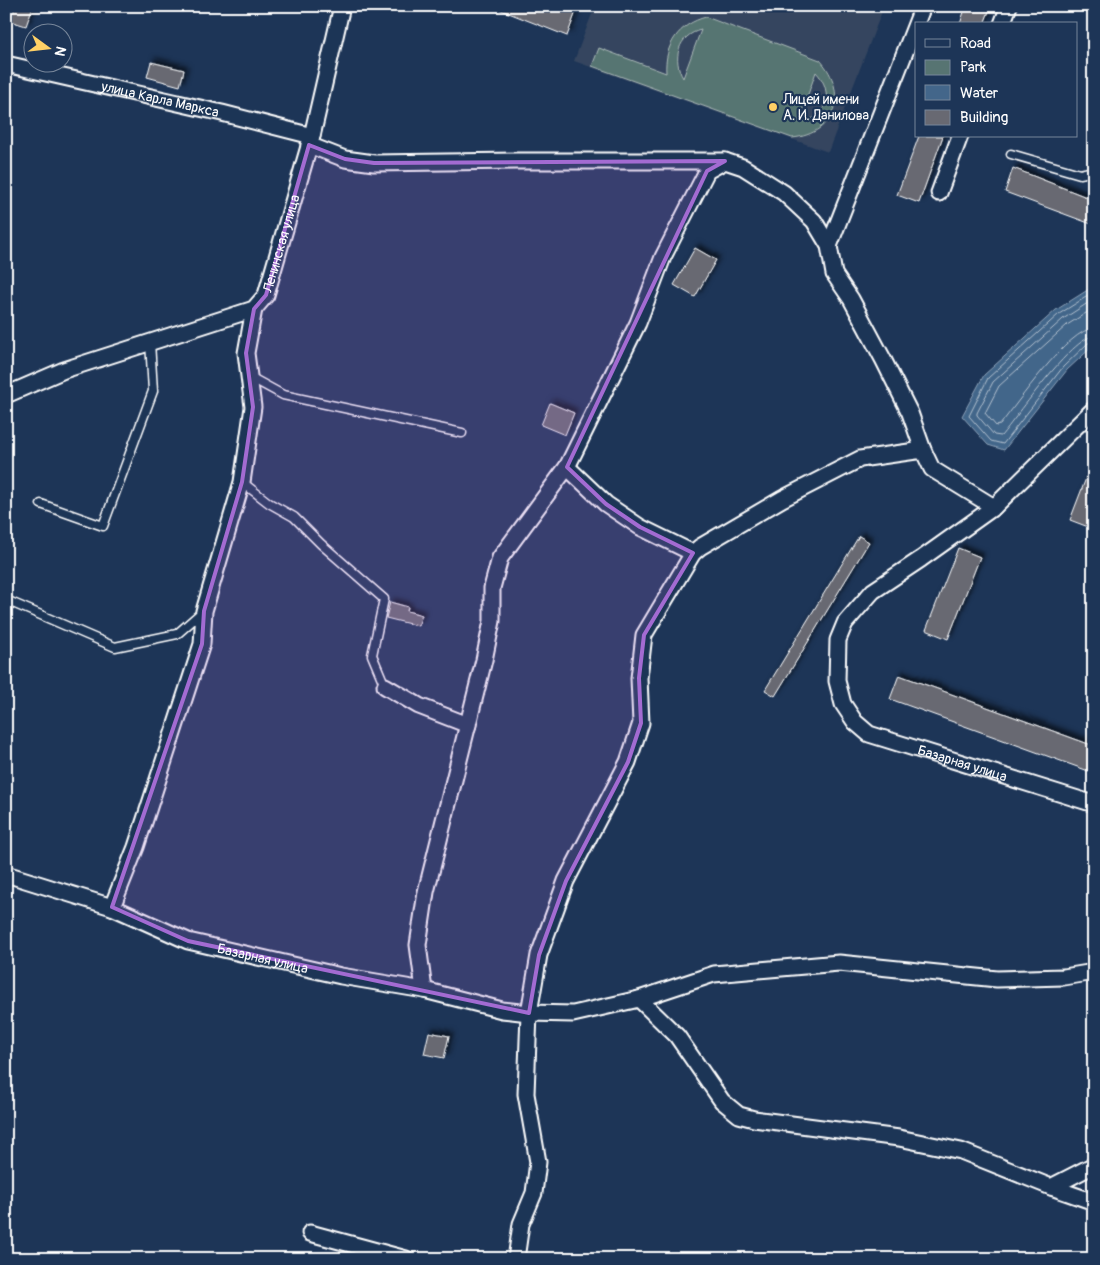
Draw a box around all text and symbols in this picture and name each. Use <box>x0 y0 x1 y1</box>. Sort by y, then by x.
north arrow <box>22 22 72 72</box>
legend <box>915 22 1078 138</box>
text: Road <box>960 34 991 53</box>
text: N <box>51 44 70 58</box>
text: Park <box>960 58 987 77</box>
street label: улица Карла Маркса <box>99 78 220 121</box>
text: Water <box>960 84 999 103</box>
place label: Лицей имени А. И. Данилова <box>782 91 869 124</box>
marker: Лицей имени А. И. Данилова <box>767 101 779 113</box>
text: Building <box>960 108 1008 127</box>
street label: Ленинская улица <box>259 193 304 295</box>
street label: Базарная улица <box>915 742 1009 785</box>
street label: Базарная улица <box>216 940 310 977</box>

